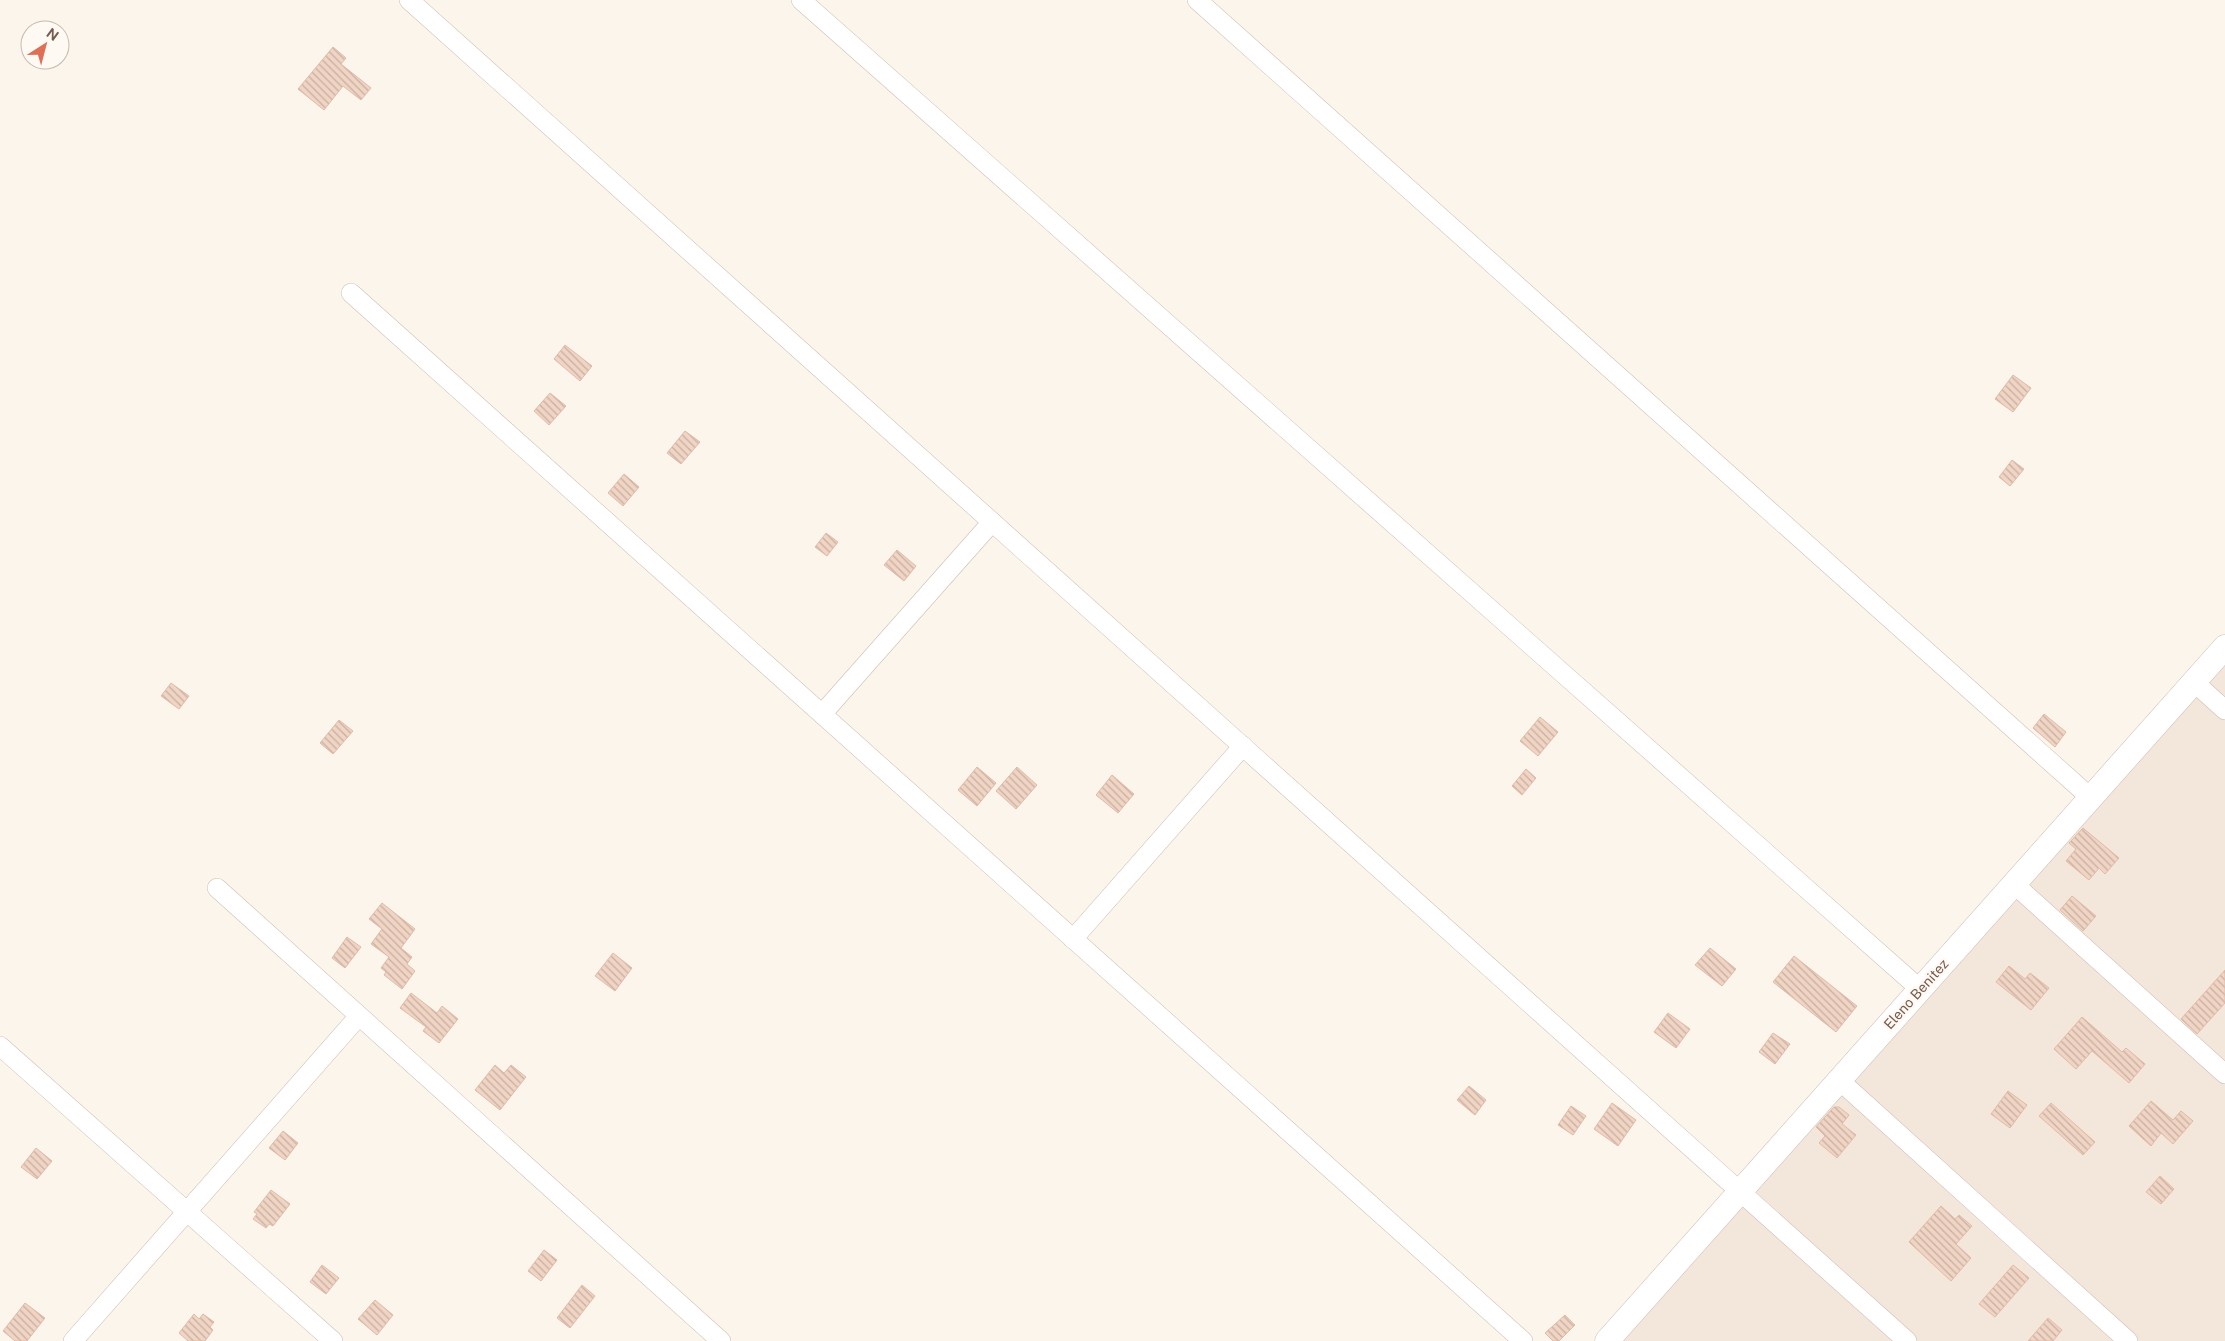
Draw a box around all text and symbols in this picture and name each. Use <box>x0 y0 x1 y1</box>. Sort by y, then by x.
north arrow <box>20 20 70 70</box>
text: N <box>44 25 62 44</box>
street label: Eleno Benitez <box>1881 956 1952 1032</box>

